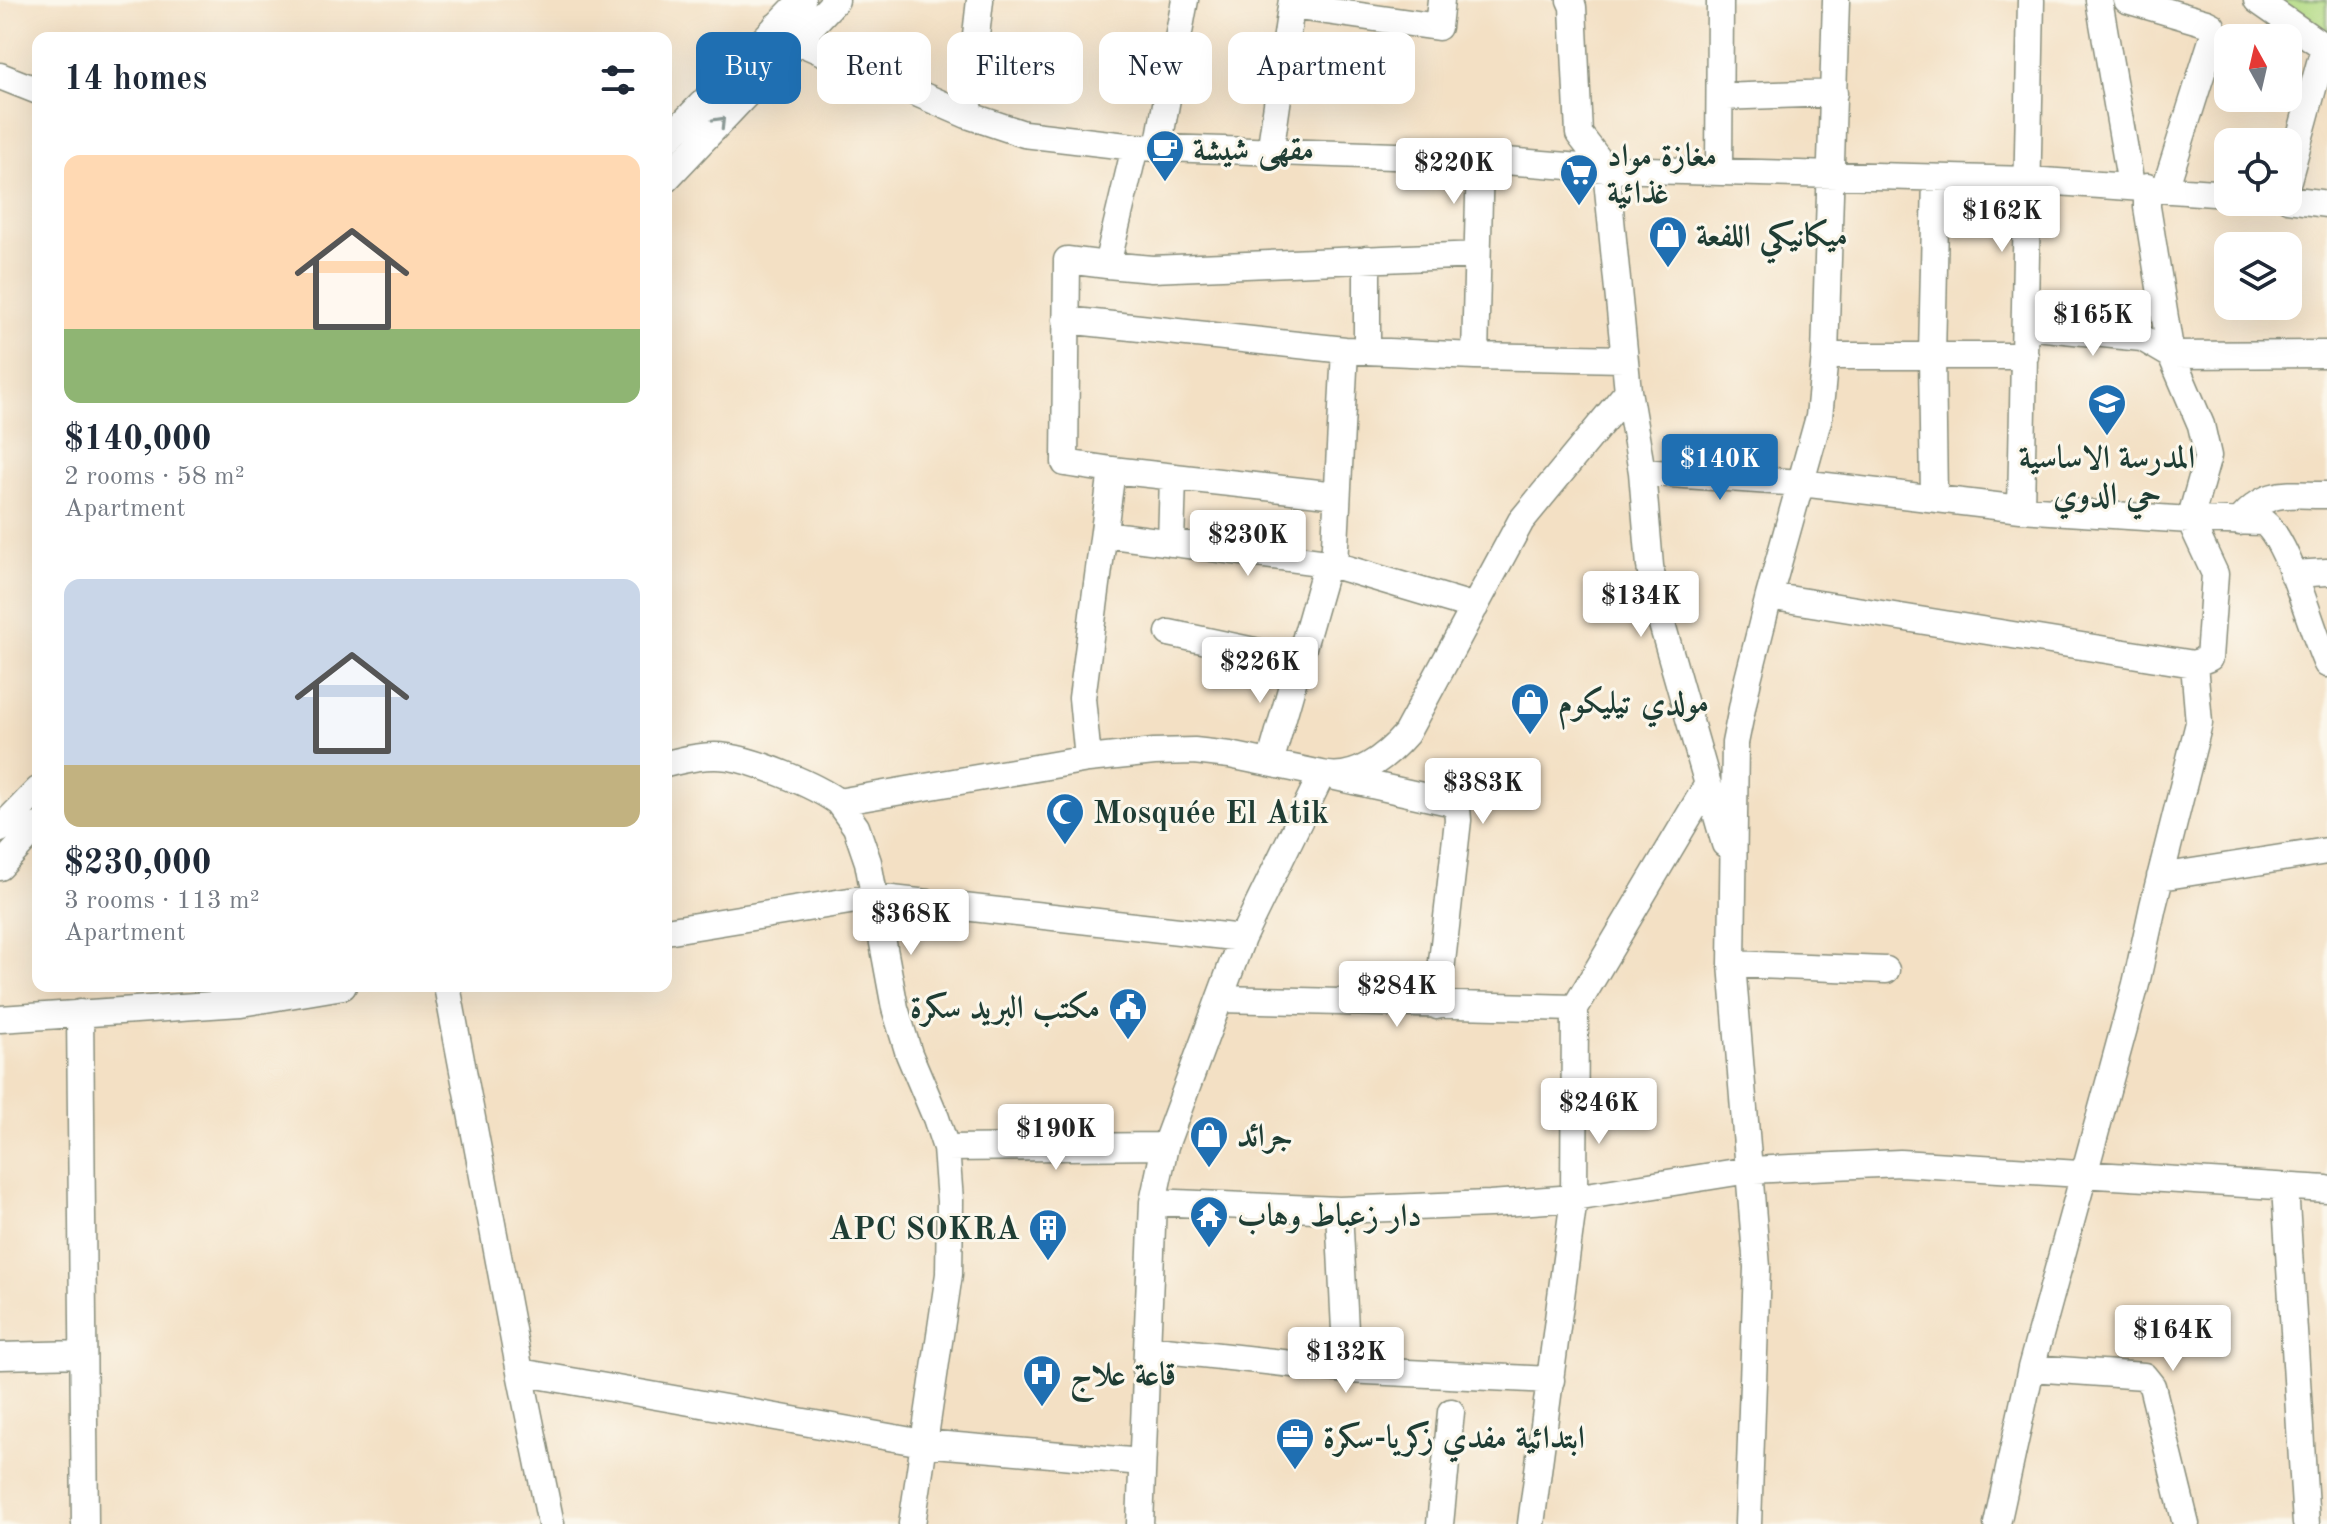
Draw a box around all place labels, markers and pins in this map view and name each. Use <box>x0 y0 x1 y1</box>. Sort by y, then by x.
cafe icon: مقهى شيشة <box>1144 128 1186 183</box>
place label: مقهى شيشة <box>1193 136 1314 171</box>
pin: $220K <box>1398 138 1510 206</box>
place label: مغازة مواد غذائية <box>1607 141 1717 211</box>
supermarket icon: مغازة مواد غذائية <box>1558 152 1600 207</box>
pin: $162K <box>1946 186 2058 254</box>
shop icon: ميكانيكي اللفعة <box>1647 214 1689 269</box>
place label: ميكانيكي اللفعة <box>1696 218 1848 264</box>
pin: $165K <box>2037 290 2149 358</box>
school or university icon: المدرسة الاساسية حي الدوي <box>2086 382 2128 437</box>
pin: $140K <box>1664 434 1776 502</box>
place label: المدرسة الاساسية حي الدوي <box>2019 443 2195 520</box>
pin: $230K <box>1192 510 1304 578</box>
pin: $134K <box>1585 571 1697 639</box>
pin: $226K <box>1204 637 1316 705</box>
shop icon: مولدي تيليكوم <box>1509 681 1551 736</box>
place label: مولدي تيليكوم <box>1558 685 1709 730</box>
pin: $383K <box>1427 758 1539 826</box>
mosque icon: Mosquée El Atik <box>1044 791 1086 846</box>
place label: Mosquée El Atik <box>1093 799 1329 831</box>
pin: $368K <box>855 889 967 957</box>
pin: $284K <box>1341 961 1453 1029</box>
public building icon: مكتب البريد سكرة <box>1107 986 1149 1041</box>
place label: مكتب البريد سكرة <box>910 990 1100 1028</box>
pin: $246K <box>1543 1078 1655 1146</box>
pin: $190K <box>1000 1104 1112 1172</box>
shop icon: جرائد <box>1188 1114 1230 1169</box>
place label: جرائد <box>1237 1122 1293 1155</box>
temple icon: دار زعباط وهاب <box>1188 1194 1230 1249</box>
place label: دار زعباط وهاب <box>1237 1201 1422 1235</box>
building icon: APC SOKRA <box>1027 1207 1069 1262</box>
place label: APC SOKRA <box>829 1215 1020 1247</box>
pin: $164K <box>2117 1305 2229 1373</box>
pin: $132K <box>1290 1327 1402 1395</box>
hospital icon: قاعة علاج <box>1021 1353 1063 1408</box>
place label: قاعة علاج <box>1070 1360 1176 1403</box>
office icon: ابتدائية مفدي زكريا-سكرة <box>1274 1416 1316 1471</box>
place label: ابتدائية مفدي زكريا-سكرة <box>1323 1420 1585 1463</box>

